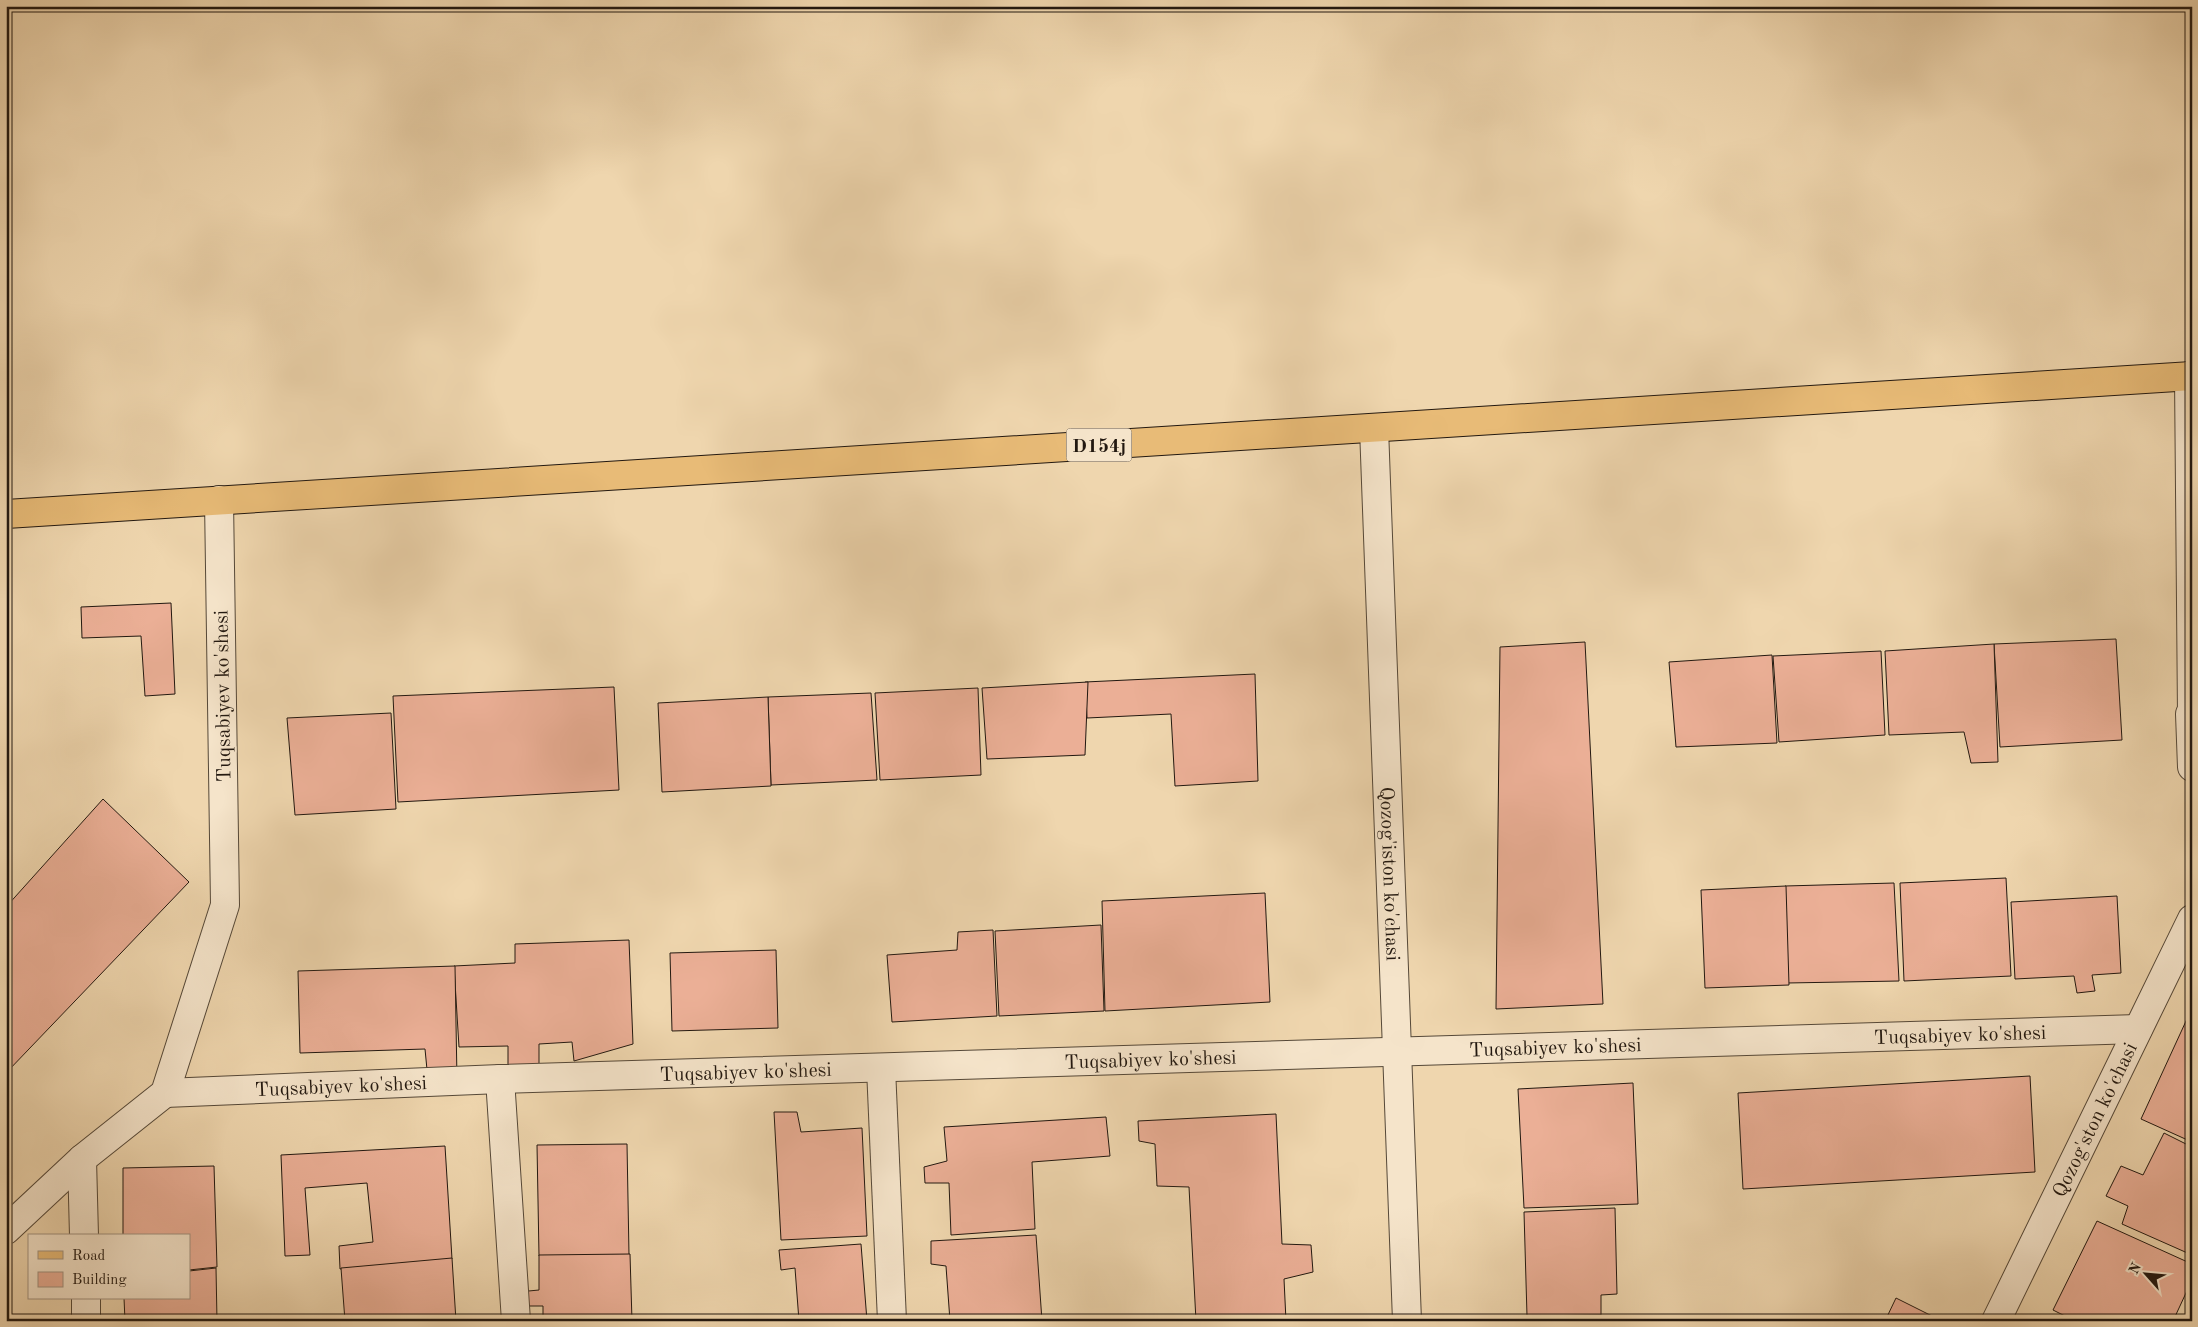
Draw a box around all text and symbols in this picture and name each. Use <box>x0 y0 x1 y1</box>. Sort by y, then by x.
road number: D154j <box>1066 428 1132 462</box>
street label: Tuqsabiyev ko'shesi <box>212 610 236 782</box>
street label: Qozog'iston ko'chasi <box>1375 786 1402 961</box>
street label: Tuqsabiyev ko'shesi <box>1874 1024 2047 1049</box>
street label: Tuqsabiyev ko'shesi <box>1469 1036 1642 1061</box>
street label: Qozog'ston ko'chasi <box>2050 1040 2142 1201</box>
street label: Tuqsabiyev ko'shesi <box>1064 1049 1237 1074</box>
street label: Tuqsabiyev ko'shesi <box>659 1061 832 1086</box>
street label: Tuqsabiyev ko'shesi <box>254 1074 427 1101</box>
legend <box>28 1234 190 1300</box>
text: Road <box>72 1249 106 1264</box>
north arrow <box>2120 1250 2170 1300</box>
text: N <box>2127 1260 2144 1276</box>
text: Building <box>72 1273 127 1288</box>

